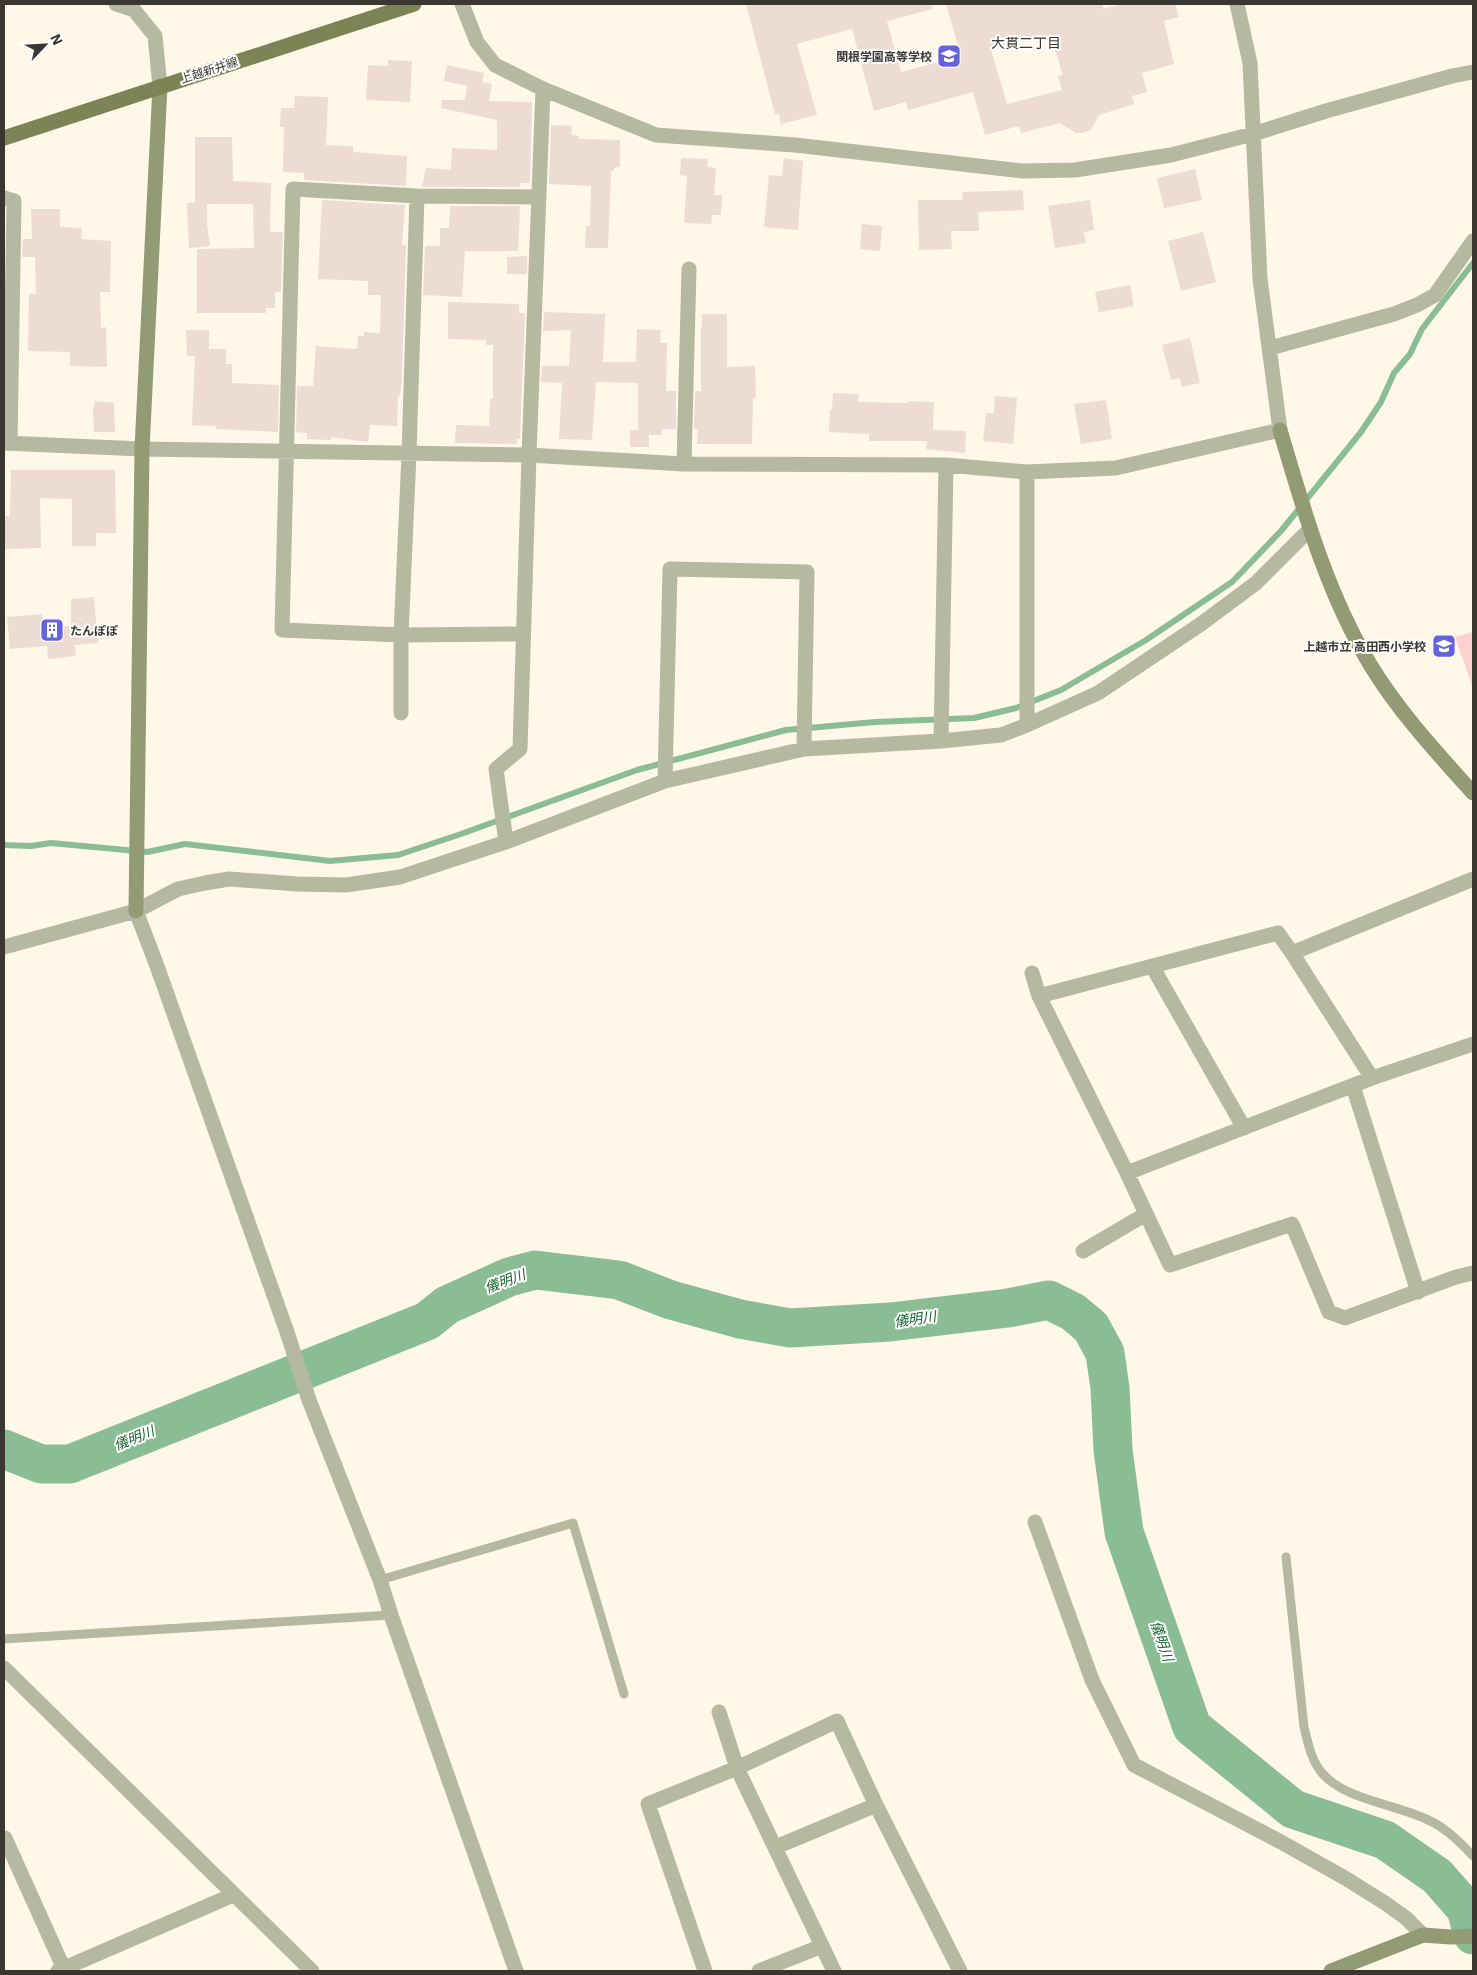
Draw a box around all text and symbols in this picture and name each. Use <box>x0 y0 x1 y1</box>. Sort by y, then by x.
north arrow <box>20 20 70 70</box>
text: N <box>46 31 67 48</box>
district label: 大貫二丁目 <box>991 34 1061 52</box>
school or university icon: 関根学園高等学校 <box>936 43 962 69</box>
place label: 関根学園高等学校 <box>836 49 932 64</box>
street label: 上越新井線 <box>178 54 240 86</box>
building icon: たんぽぽ <box>39 617 65 643</box>
place label: たんぽぽ <box>70 623 118 638</box>
school or university icon: 上越市立 高田西小学校 <box>1431 633 1457 659</box>
place label: 上越市立 高田西小学校 <box>1303 639 1426 654</box>
water label: 儀明川 <box>482 1265 530 1297</box>
water label: 儀明川 <box>893 1307 939 1331</box>
water label: 儀明川 <box>111 1421 159 1454</box>
water label: 儀明川 <box>1147 1618 1178 1666</box>

